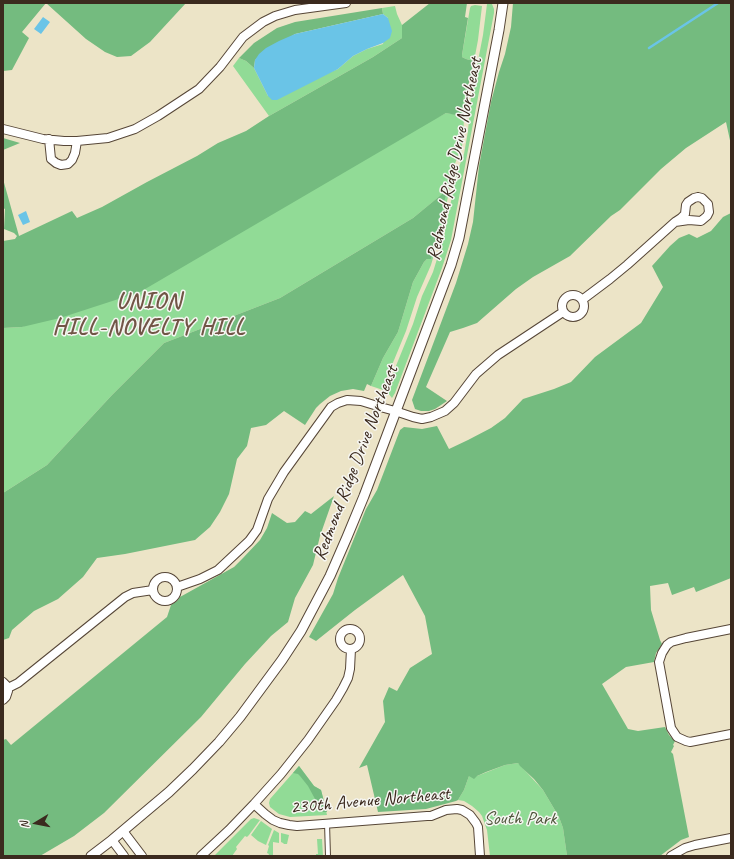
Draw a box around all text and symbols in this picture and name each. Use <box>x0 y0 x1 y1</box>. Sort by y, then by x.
street label: Redmond Ridge Drive Northeast <box>422 56 488 262</box>
district label: UNION HILL-NOVELTY HILL <box>53 288 245 342</box>
street label: Redmond Ridge Drive Northeast <box>308 362 404 564</box>
street label: 230th Avenue Northeast <box>289 783 451 819</box>
north arrow <box>16 803 56 843</box>
park label: South Park <box>484 808 556 830</box>
text: N <box>17 821 32 830</box>

